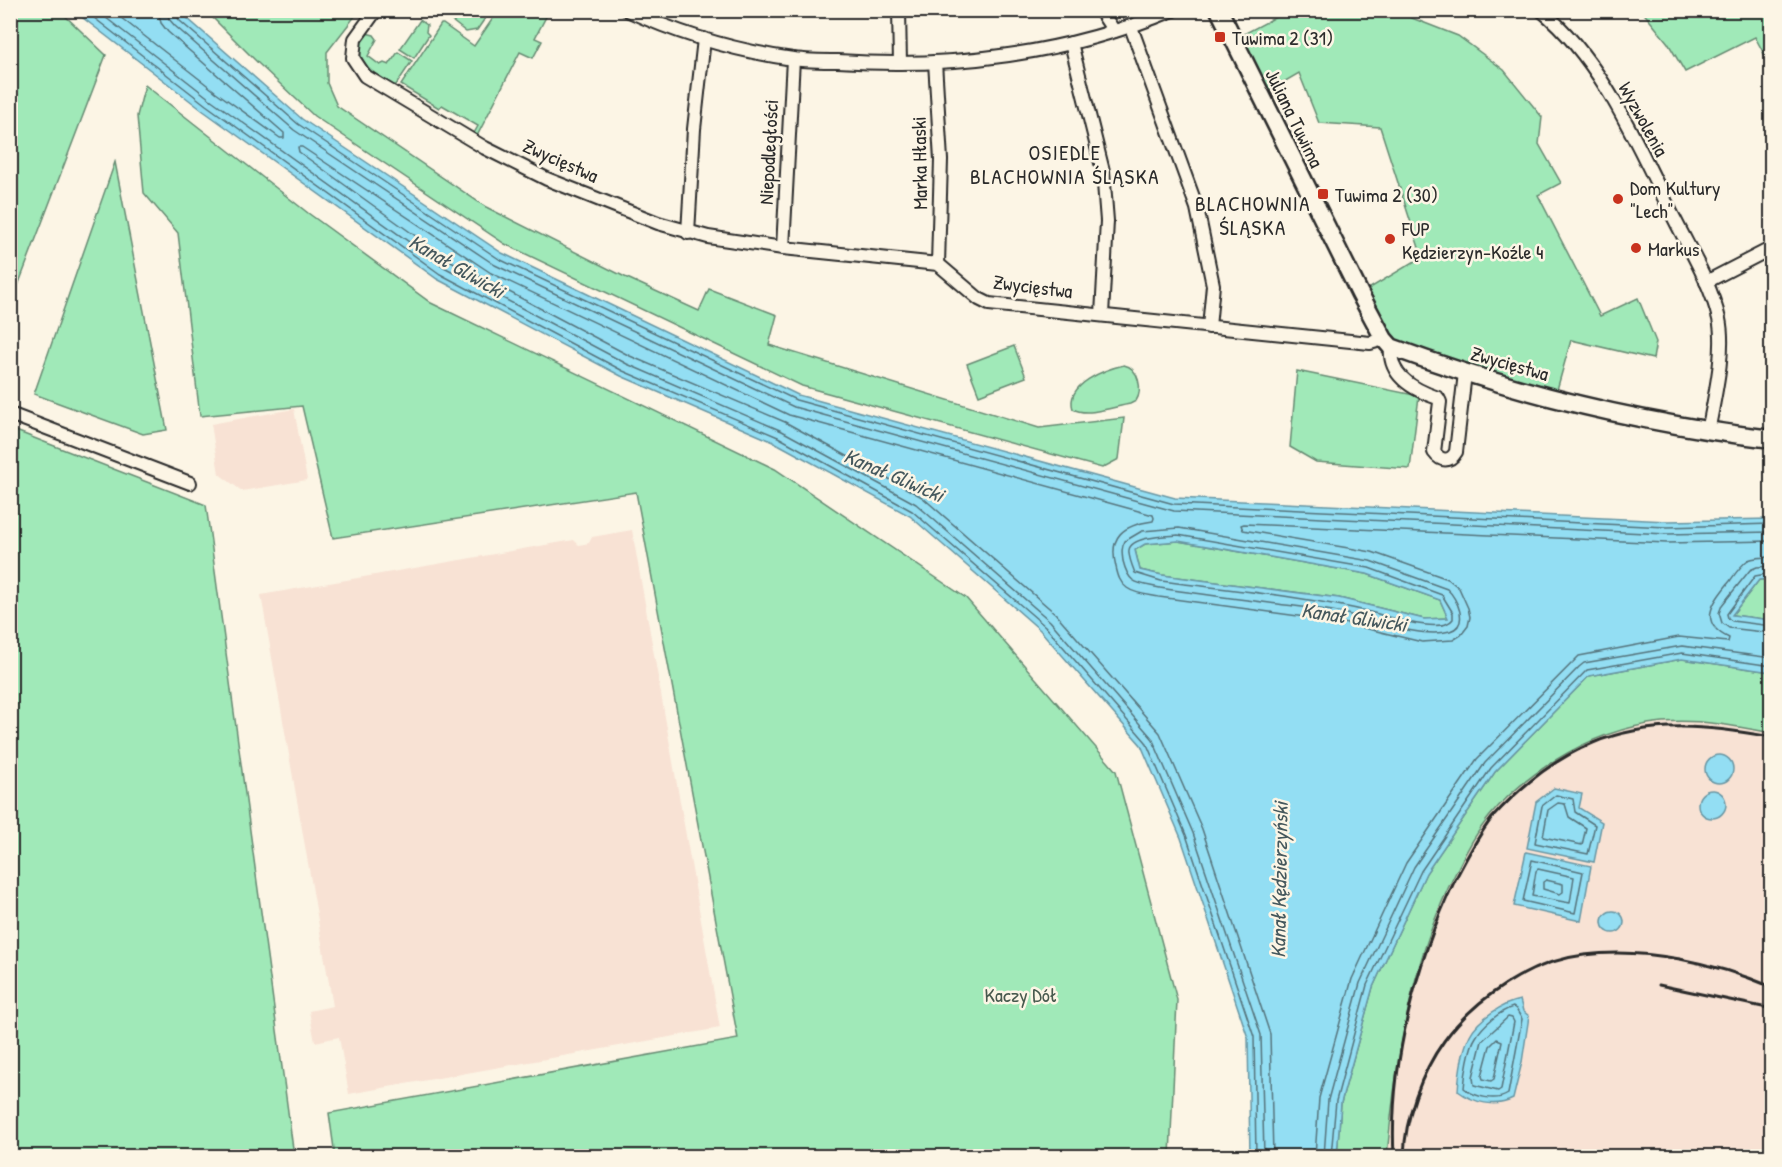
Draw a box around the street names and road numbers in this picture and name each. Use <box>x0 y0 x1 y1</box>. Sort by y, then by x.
street label: Juliana Tuwima <box>1259 64 1331 172</box>
street label: Wyzwolenia <box>1612 77 1676 161</box>
street label: Niepodległości <box>752 99 784 205</box>
street label: Marka Hłaski <box>905 116 933 210</box>
street label: Zwycięstwa <box>519 131 603 189</box>
street label: Zwycięstwa <box>992 268 1074 304</box>
street label: Zwycięstwa <box>1468 339 1552 387</box>

